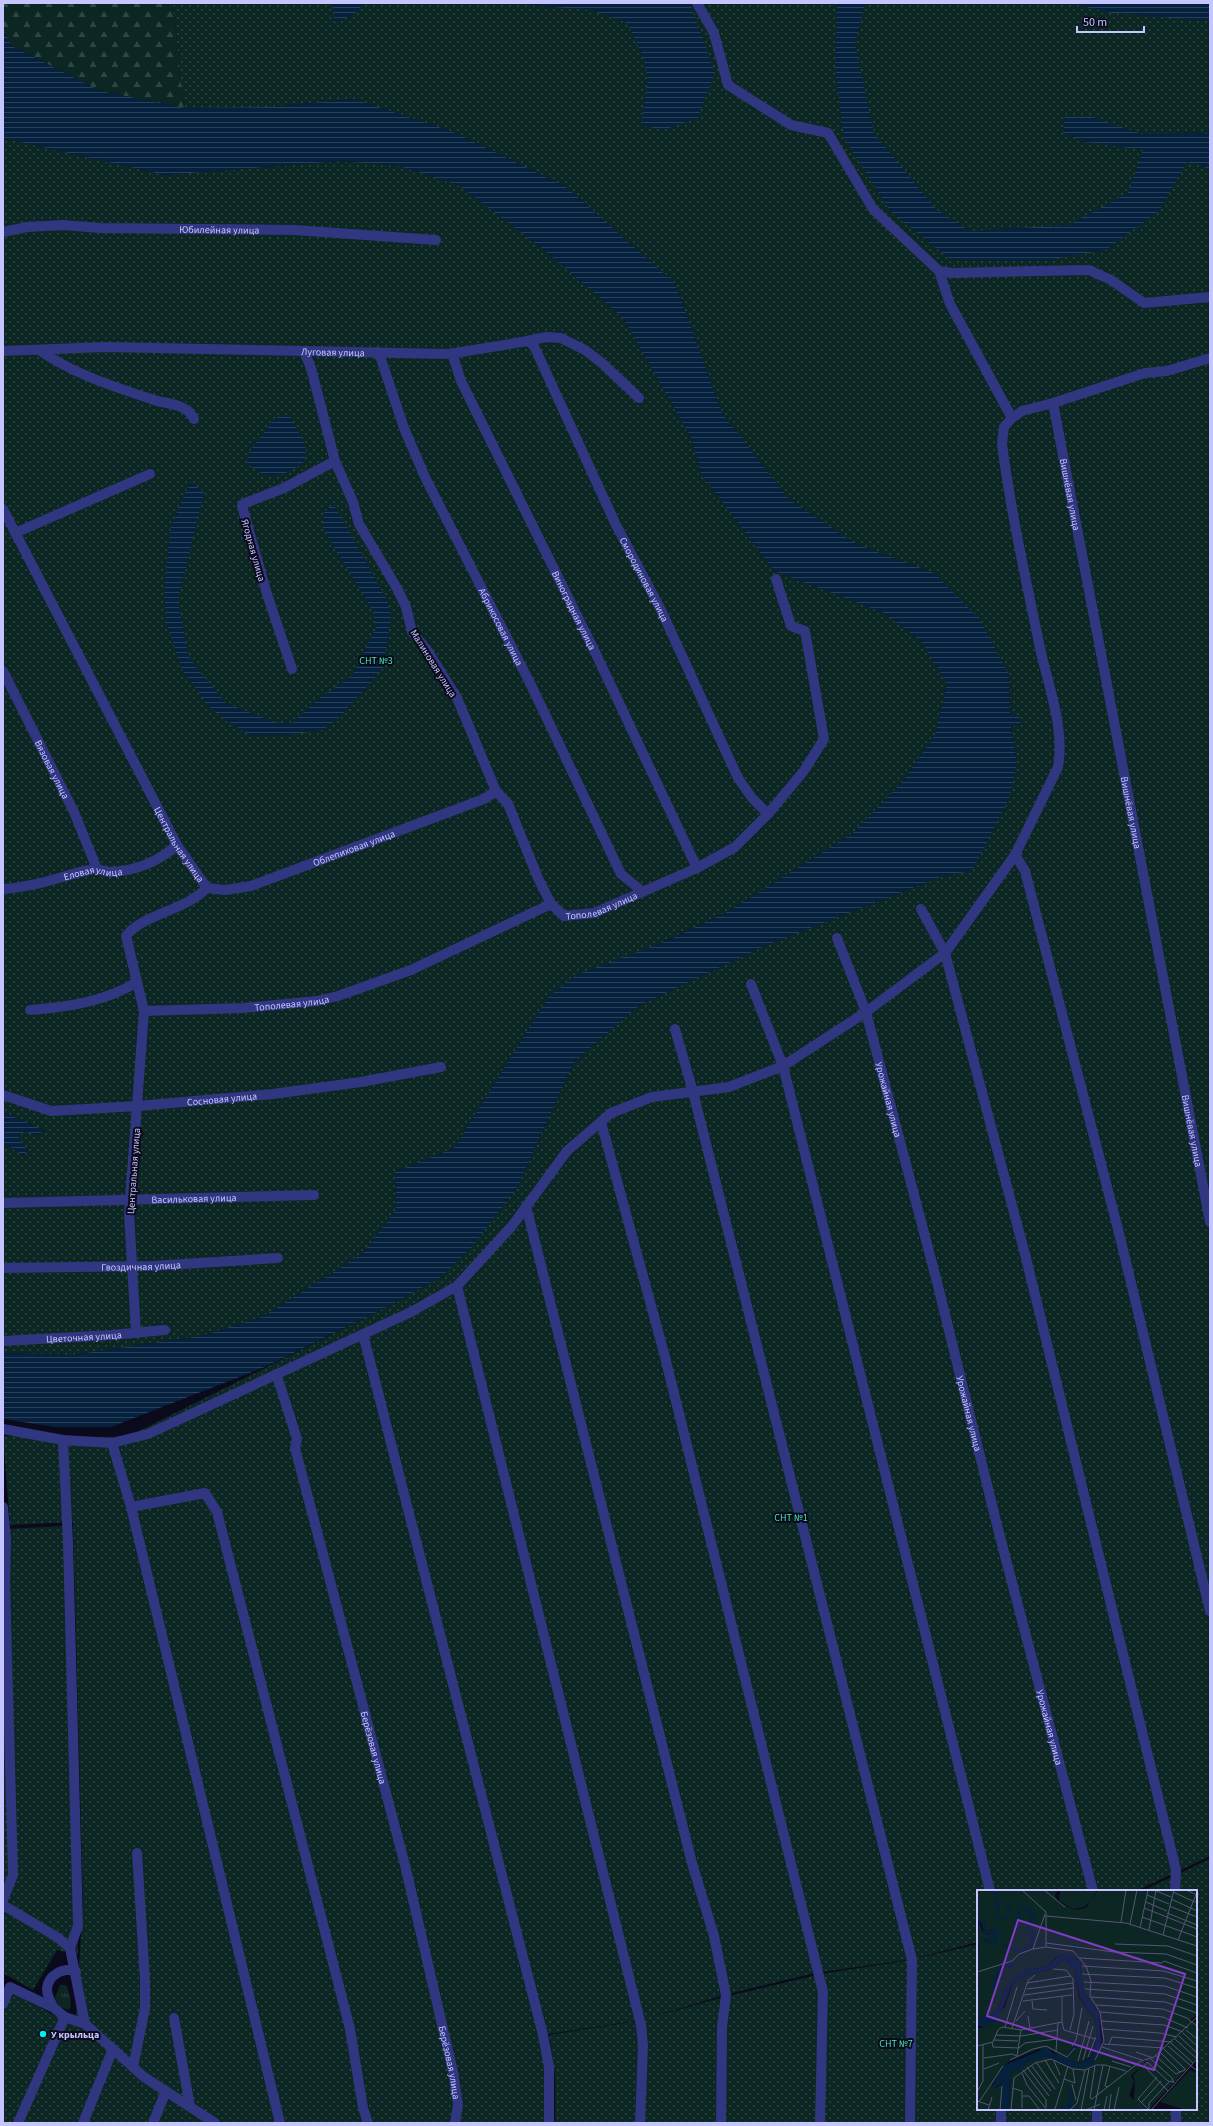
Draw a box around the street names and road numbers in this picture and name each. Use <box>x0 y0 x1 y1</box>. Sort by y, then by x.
street label: Юбилейная улица <box>179 223 259 238</box>
street label: Луговая улица <box>301 345 365 360</box>
street label: Вишнёвая улица <box>1056 457 1083 532</box>
street label: Ягодная улица <box>237 517 269 583</box>
street label: Смородиновая улица <box>616 535 672 624</box>
street label: Виноградная улица <box>548 569 599 652</box>
street label: Абрикосовая улица <box>475 586 526 668</box>
street label: Малиновая улица <box>407 627 460 700</box>
street label: Вязовая улица <box>31 738 72 802</box>
street label: Вишнёвая улица <box>1117 775 1144 850</box>
street label: Центральная улица <box>150 804 207 886</box>
street label: Облепиховая улица <box>311 827 397 870</box>
street label: Еловая улица <box>62 863 123 884</box>
street label: Тополевая улица <box>565 889 640 924</box>
street label: Тополевая улица <box>254 992 331 1015</box>
street label: Урожайная улица <box>871 1061 905 1139</box>
street label: Сосновая улица <box>186 1089 258 1110</box>
street label: Вишнёвая улица <box>1178 1094 1205 1168</box>
street label: Центральная улица <box>124 1127 144 1215</box>
street label: Васильковая улица <box>151 1191 237 1207</box>
street label: Гвоздичная улица <box>101 1258 181 1275</box>
street label: Цветочная улица <box>46 1328 122 1347</box>
street label: Урожайная улица <box>952 1374 985 1453</box>
street label: Урожайная улица <box>1032 1688 1066 1767</box>
street label: Берёзовая улица <box>357 1710 389 1786</box>
street label: Берёзовая улица <box>434 2024 463 2100</box>

